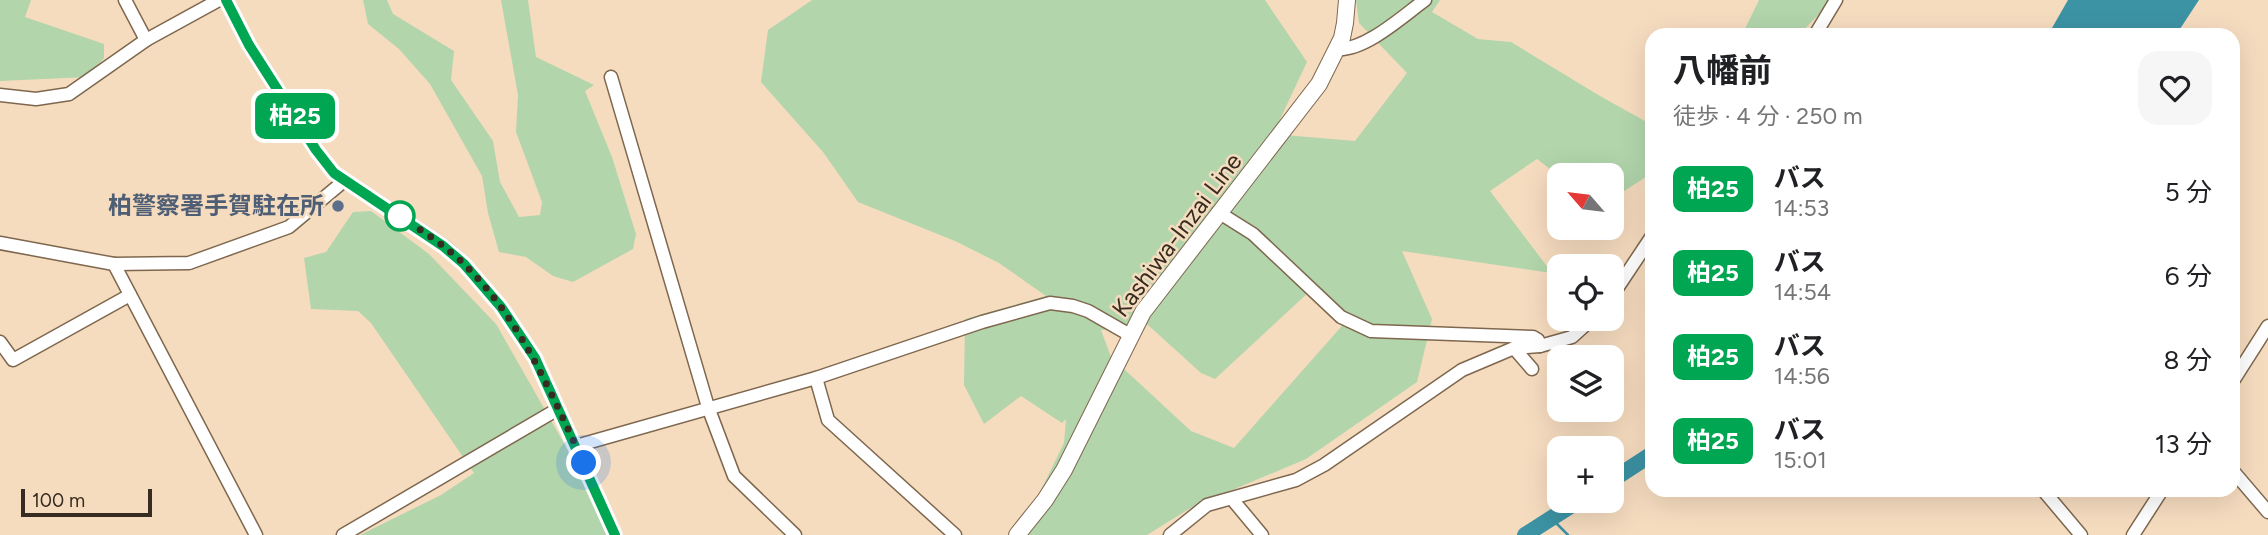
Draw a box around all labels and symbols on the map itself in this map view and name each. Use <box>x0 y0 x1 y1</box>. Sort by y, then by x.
line badge: 柏25 <box>255 93 335 139</box>
street label: Kashiwa-Inzai Line <box>1106 147 1248 322</box>
north arrow <box>1547 163 1624 240</box>
place label: 柏警察署手賀駐在所 <box>108 191 324 220</box>
marker: 柏警察署手賀駐在所 <box>330 198 346 214</box>
unlabelled marker <box>385 201 415 231</box>
your location <box>566 445 601 480</box>
scale bar <box>21 486 152 518</box>

